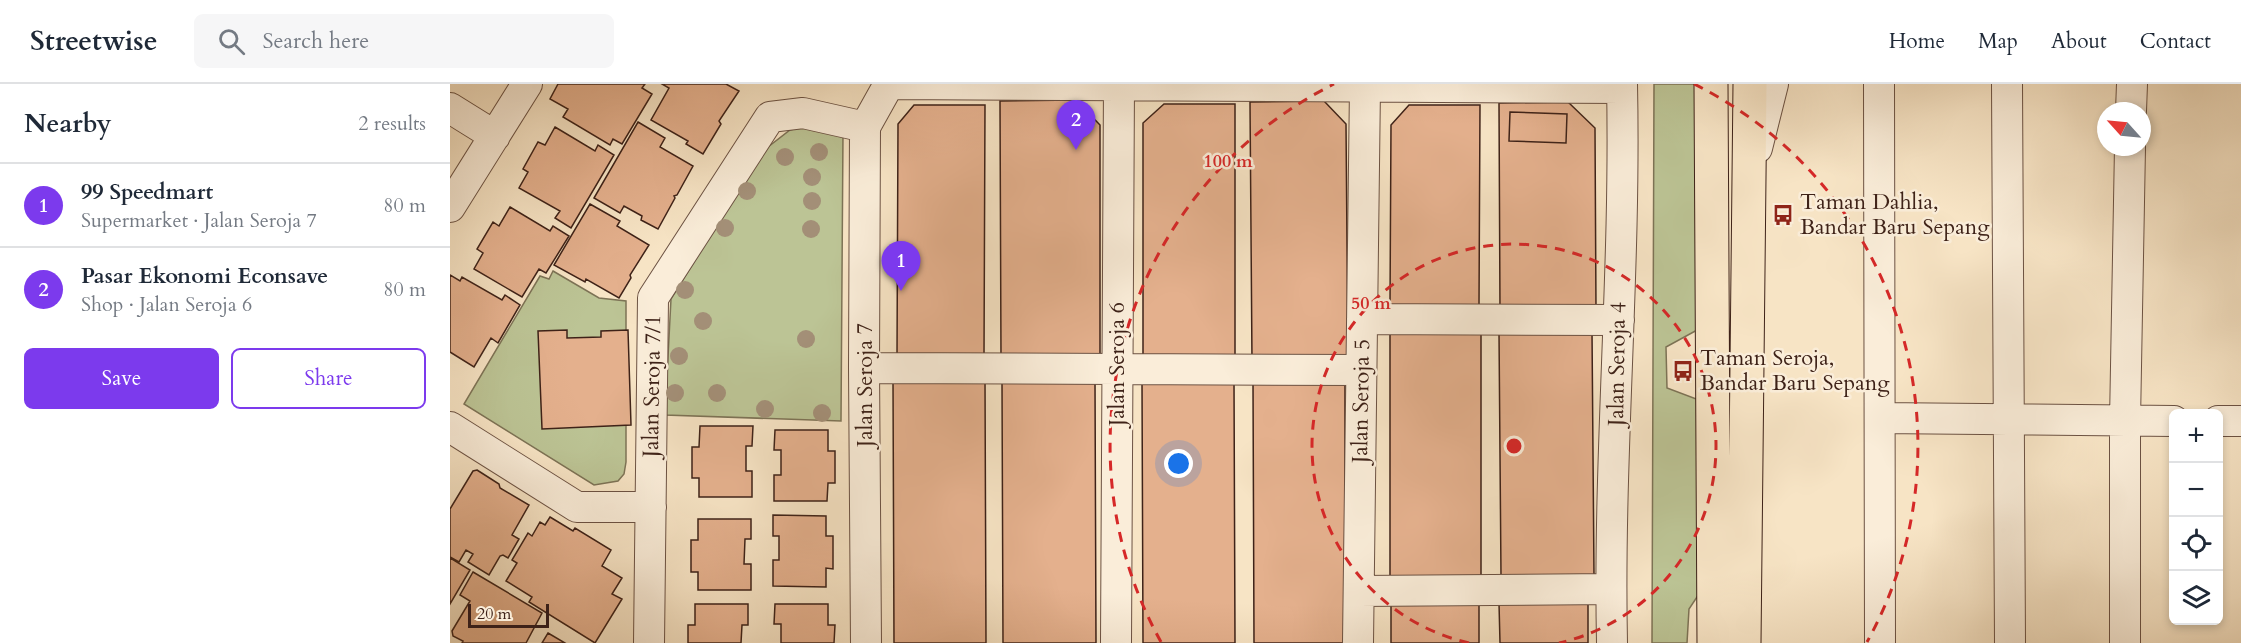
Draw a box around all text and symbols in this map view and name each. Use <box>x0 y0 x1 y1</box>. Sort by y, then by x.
search box <box>194 14 614 68</box>
text: Streetwise <box>30 22 158 60</box>
icon: search <box>215 25 248 58</box>
text: Search here <box>263 26 369 56</box>
text: Home <box>1889 27 1945 56</box>
text: Map <box>1978 27 2018 56</box>
text: About <box>2051 27 2107 56</box>
text: Contact <box>2140 27 2211 56</box>
pin: 2 <box>1056 100 1096 150</box>
north arrow <box>2097 102 2151 156</box>
text: Nearby <box>24 106 112 141</box>
text: 2 results <box>358 110 426 137</box>
text: 100 m <box>1203 149 1253 174</box>
text: 99 Speedmart <box>81 177 213 207</box>
place label: Taman Dahlia, Bandar Baru Sepang <box>1800 187 1990 242</box>
text: 1 <box>38 192 49 219</box>
text: 80 m <box>383 192 426 219</box>
bus stop icon: Taman Dahlia, Bandar Baru Sepang <box>1771 203 1795 227</box>
text: Supermarket · Jalan Seroja 7 <box>81 207 317 234</box>
pin: 1 <box>882 242 920 291</box>
text: Pasar Ekonomi Econsave <box>81 261 328 291</box>
text: 2 <box>38 276 49 303</box>
text: 80 m <box>383 276 426 303</box>
text: Shop · Jalan Seroja 6 <box>81 291 252 318</box>
text: 50 m <box>1351 291 1391 316</box>
street label: Jalan Seroja 6 <box>1102 302 1132 429</box>
street label: Jalan Seroja 4 <box>1601 302 1633 429</box>
street label: Jalan Seroja 7/1 <box>636 314 668 461</box>
street label: Jalan Seroja 7 <box>850 323 880 450</box>
street label: Jalan Seroja 5 <box>1345 339 1377 466</box>
place label: Taman Seroja, Bandar Baru Sepang <box>1700 343 1890 398</box>
button: Save <box>24 348 219 409</box>
button: Share <box>231 348 426 409</box>
bus stop icon: Taman Seroja, Bandar Baru Sepang <box>1671 359 1695 383</box>
map controls <box>2169 409 2223 625</box>
button: + <box>2169 409 2223 463</box>
centre of rings <box>1504 436 1524 456</box>
your location <box>1164 449 1193 478</box>
button: − <box>2169 463 2223 517</box>
button: locate <box>2169 517 2223 571</box>
button: layers <box>2169 571 2223 625</box>
scale bar <box>468 601 549 628</box>
text: 20 m <box>477 603 511 625</box>

